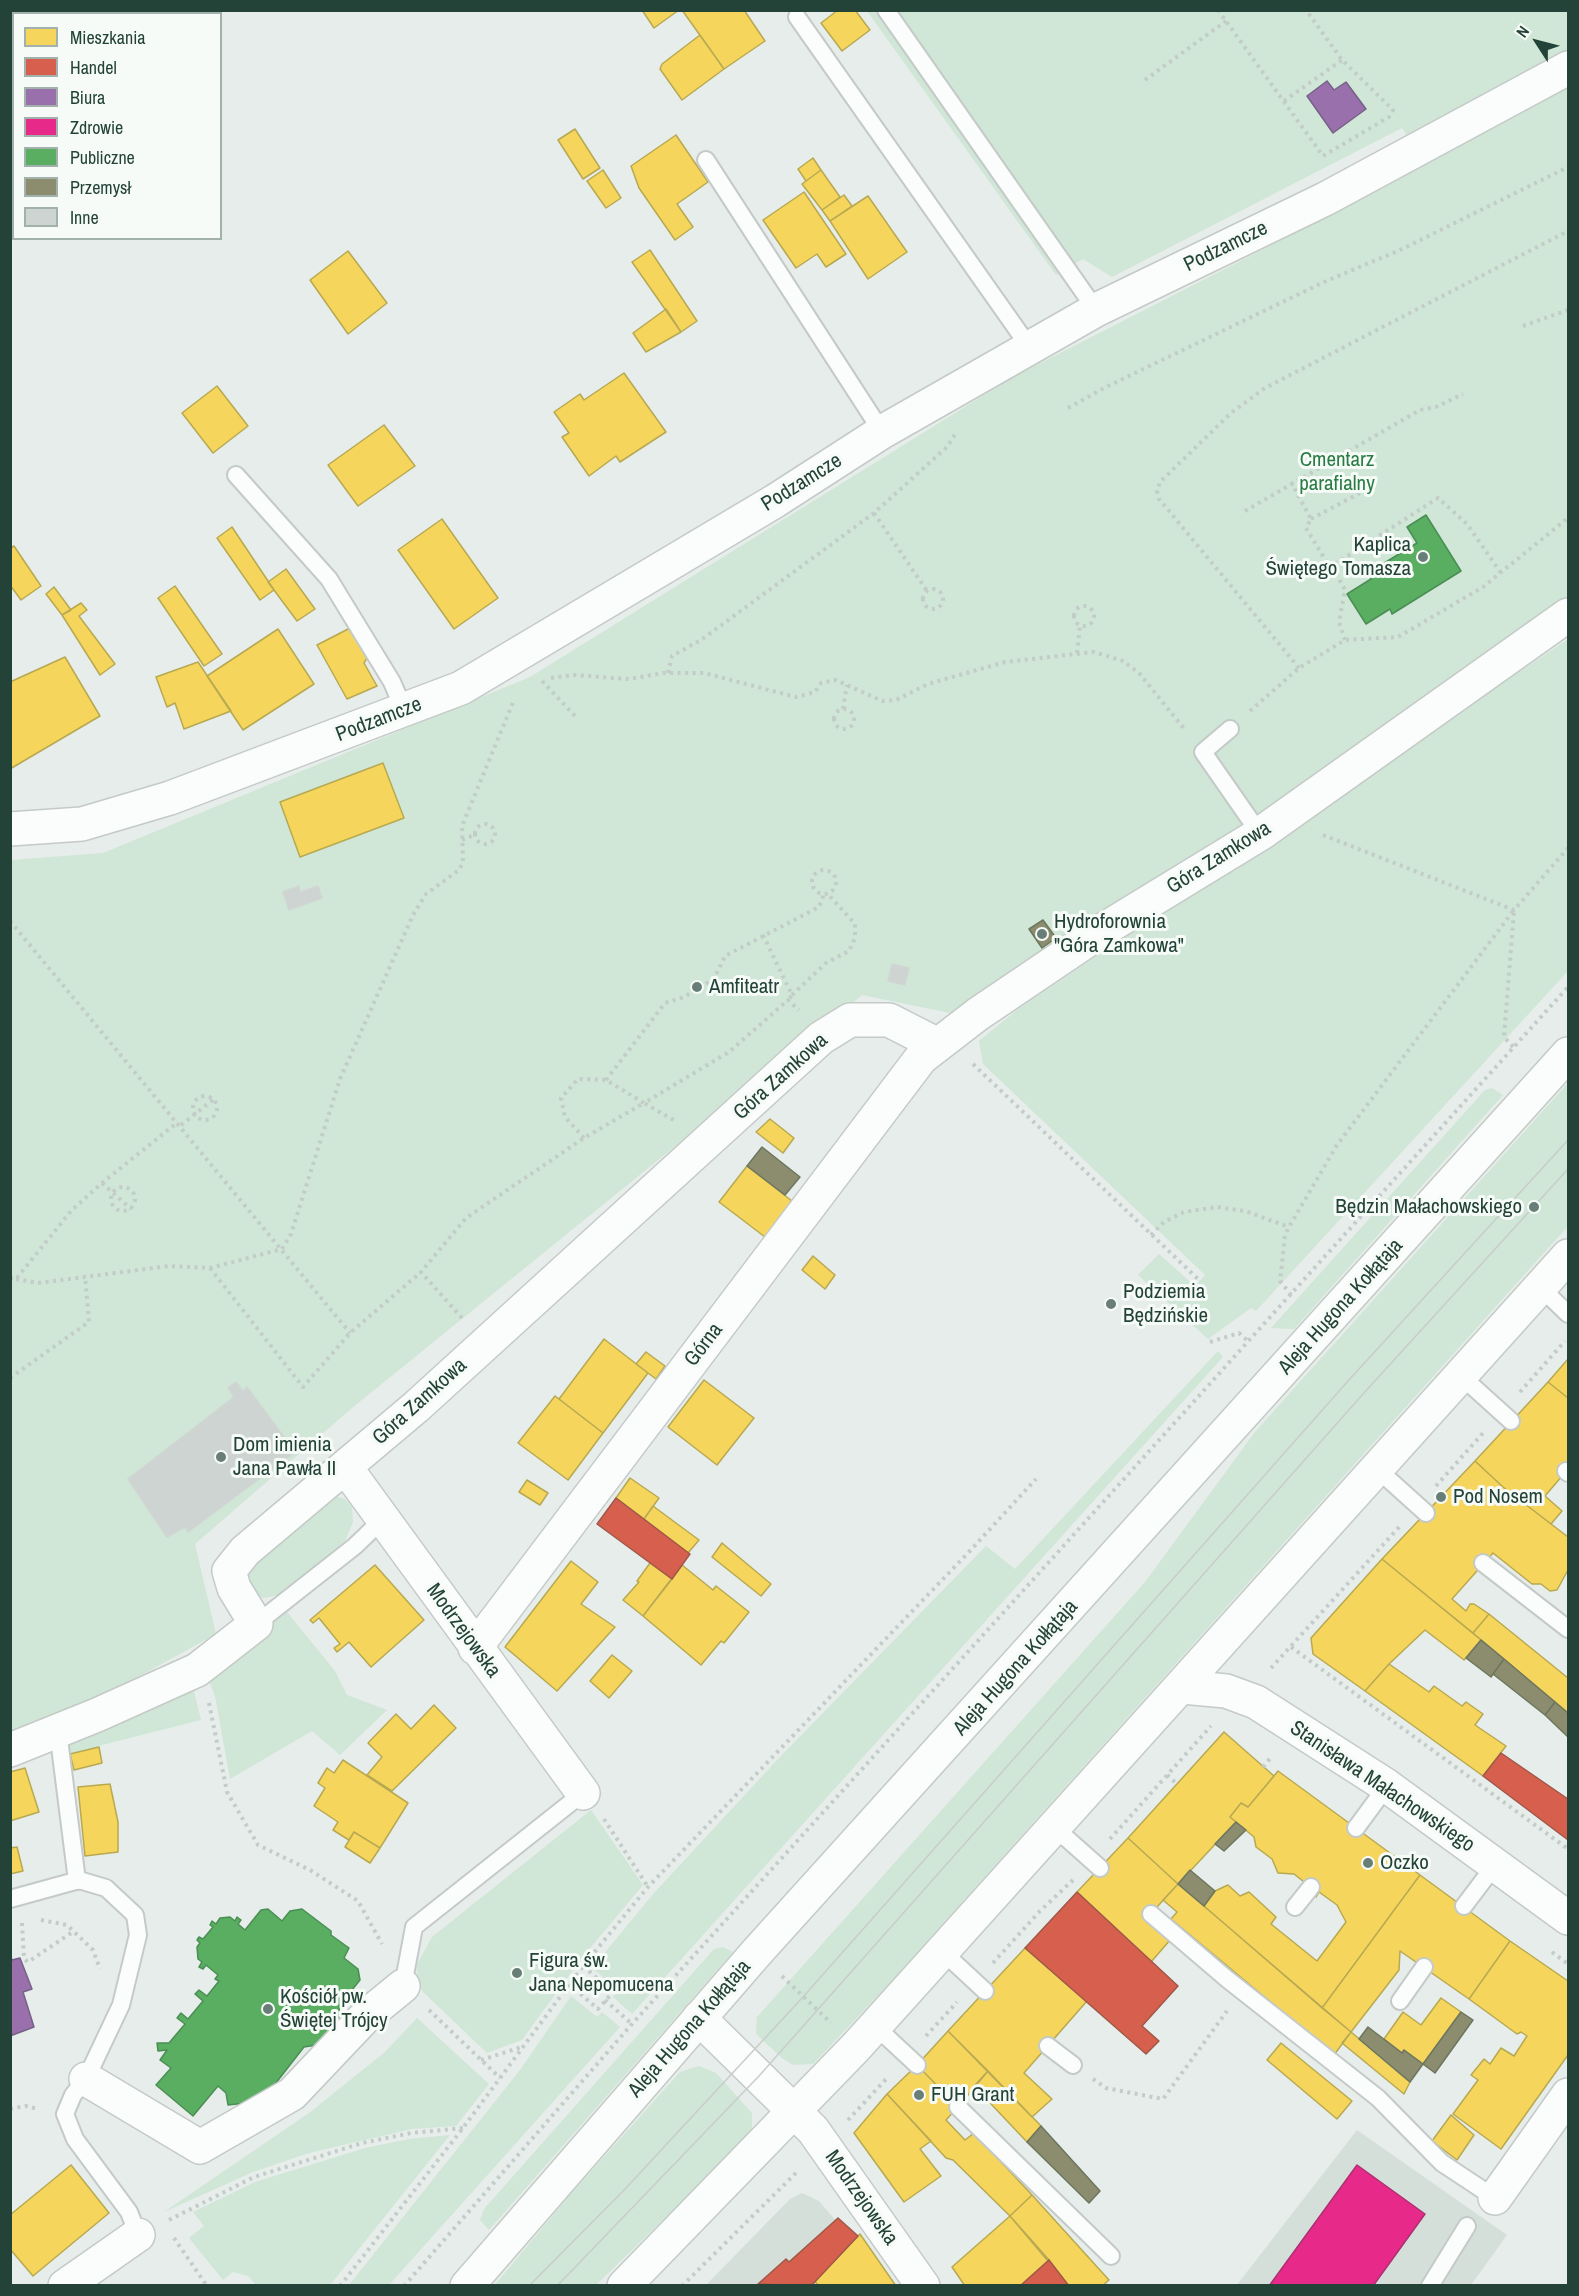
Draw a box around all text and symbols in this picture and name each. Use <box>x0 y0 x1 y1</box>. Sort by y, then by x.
legend <box>12 12 222 240</box>
north arrow <box>1507 12 1567 72</box>
text: N <box>1511 21 1534 42</box>
text: Mieszkania <box>70 25 145 50</box>
text: Handel <box>70 55 117 80</box>
text: Biura <box>70 85 105 110</box>
text: Zdrowie <box>70 115 123 140</box>
text: Publiczne <box>70 145 135 170</box>
text: Przemysł <box>70 175 131 200</box>
text: Inne <box>70 205 99 230</box>
street label: Podzamcze <box>1180 216 1272 278</box>
park label: Cmentarz parafialny <box>1299 447 1375 497</box>
street label: Podzamcze <box>757 448 847 518</box>
place label: Kaplica Świętego Tomasza <box>1266 532 1411 582</box>
marker: Kaplica Świętego Tomasza <box>1416 550 1430 564</box>
street label: Podzamcze <box>332 692 426 748</box>
street label: Góra Zamkowa <box>1162 816 1276 900</box>
place label: Hydroforownia "Góra Zamkowa" <box>1054 909 1184 959</box>
marker: Hydroforownia "Góra Zamkowa" <box>1035 927 1049 941</box>
place label: Amfiteatr <box>709 974 779 1000</box>
marker: Amfiteatr <box>690 980 704 994</box>
street label: Góra Zamkowa <box>729 1028 833 1126</box>
place label: Będzin Małachowskiego <box>1335 1194 1522 1220</box>
marker: Będzin Małachowskiego <box>1527 1200 1541 1214</box>
street label: Aleja Hugona Kołłątaja <box>1273 1234 1409 1380</box>
place label: Podziemia Będzińskie <box>1123 1279 1208 1329</box>
marker: Podziemia Będzińskie <box>1104 1297 1118 1311</box>
street label: Górna <box>680 1318 728 1372</box>
street label: Góra Zamkowa <box>368 1353 472 1451</box>
place label: Dom imienia Jana Pawła II <box>233 1432 336 1482</box>
marker: Dom imienia Jana Pawła II <box>214 1450 228 1464</box>
place label: Pod Nosem <box>1453 1484 1543 1510</box>
marker: Pod Nosem <box>1434 1490 1448 1504</box>
street label: Modrzejowska <box>420 1579 506 1683</box>
street label: Aleja Hugona Kołłątaja <box>948 1595 1084 1741</box>
street label: Stanisława Małachowskiego <box>1285 1716 1479 1858</box>
place label: Oczko <box>1380 1850 1429 1876</box>
marker: Oczko <box>1361 1856 1375 1870</box>
place label: Figura św. Jana Nepomucena <box>529 1948 674 1998</box>
street label: Aleja Hugona Kołłątaja <box>623 1955 757 2103</box>
marker: Figura św. Jana Nepomucena <box>510 1966 524 1980</box>
place label: Kościół pw. Świętej Trójcy <box>280 1984 387 2034</box>
marker: Kościół pw. Świętej Trójcy <box>261 2002 275 2016</box>
place label: FUH Grant <box>931 2082 1014 2108</box>
marker: FUH Grant <box>912 2088 926 2102</box>
street label: Modrzejowska <box>819 2146 903 2250</box>

